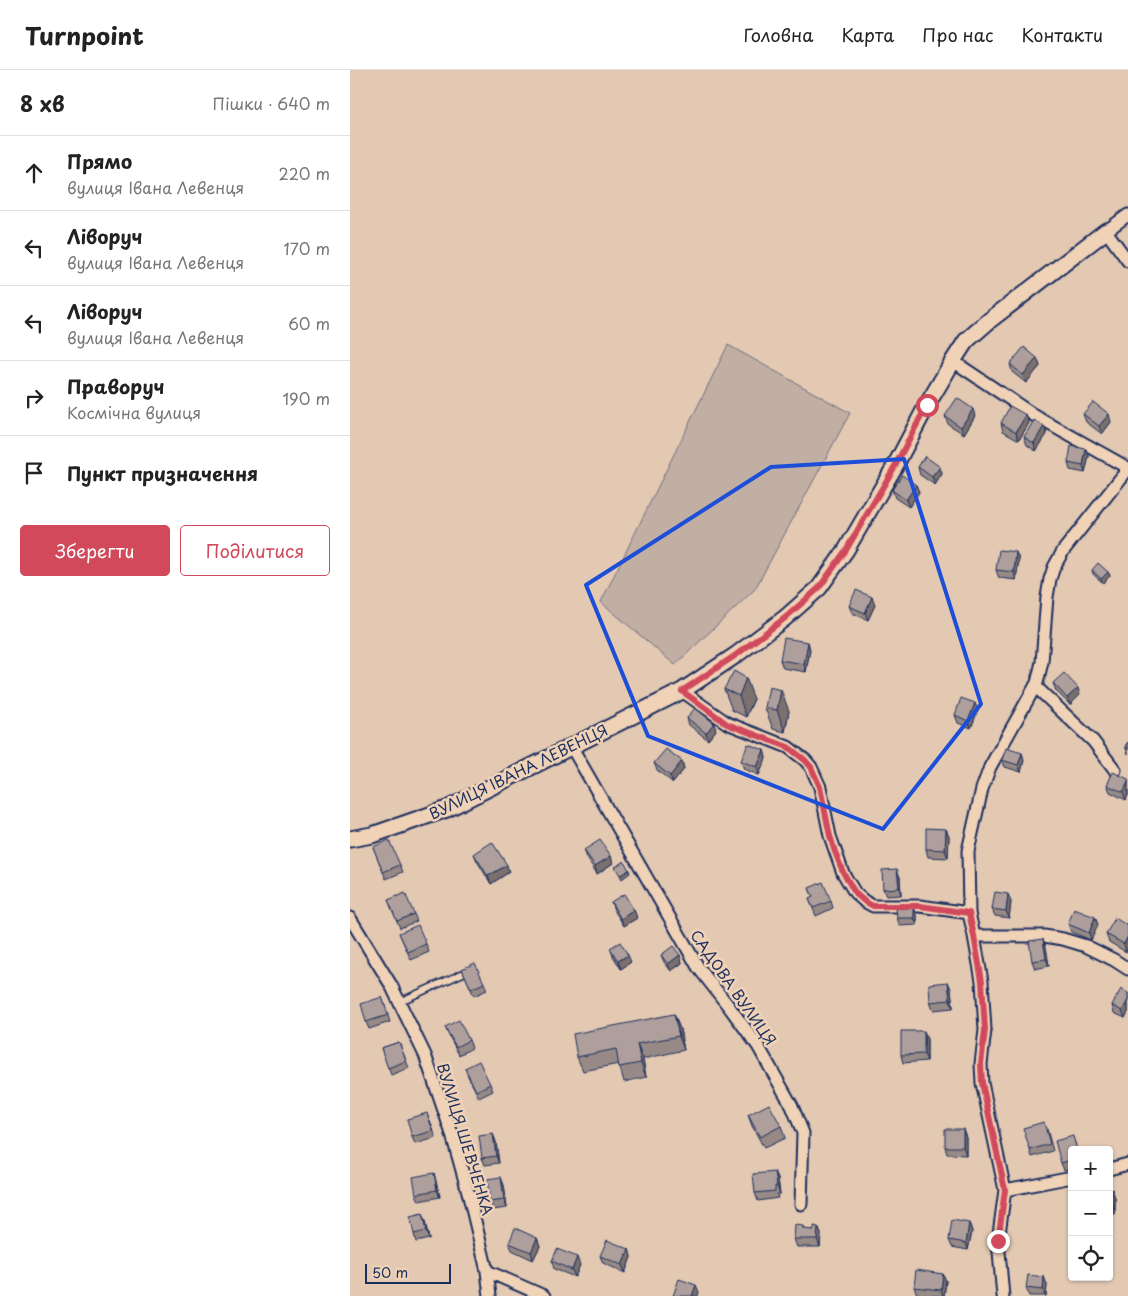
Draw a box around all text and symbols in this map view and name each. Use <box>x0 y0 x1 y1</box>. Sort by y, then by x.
text: Turnpoint <box>25 17 144 53</box>
text: Головна <box>743 21 813 48</box>
text: Карта <box>841 21 894 48</box>
text: Про нас <box>922 21 994 48</box>
text: Контакти <box>1022 21 1103 48</box>
text: 8 хв <box>20 87 64 119</box>
text: Пішки · 640 m <box>213 91 330 115</box>
text: Прямо <box>67 147 132 175</box>
icon: ahead <box>20 159 48 187</box>
text: 220 m <box>279 161 330 185</box>
text: вулиця Івана Левенця <box>67 175 244 199</box>
text: Ліворуч <box>67 222 143 250</box>
icon: left <box>20 234 48 262</box>
text: 170 m <box>284 236 330 260</box>
text: вулиця Івана Левенця <box>67 250 244 274</box>
text: Ліворуч <box>67 297 143 325</box>
icon: left <box>20 309 48 337</box>
text: 60 m <box>288 311 330 335</box>
text: вулиця Івана Левенця <box>67 325 244 349</box>
text: Праворуч <box>67 372 164 400</box>
icon: right <box>20 384 48 412</box>
text: 190 m <box>282 386 330 410</box>
route start <box>916 394 939 417</box>
text: Космічна вулиця <box>67 400 201 424</box>
icon: arrive <box>20 459 48 487</box>
text: Пункт призначення <box>67 459 258 487</box>
button: Зберегти <box>20 525 170 576</box>
button: Поділитися <box>180 525 330 576</box>
street label: ВУЛИЦЯ ІВАНА ЛЕВЕНЦЯ <box>425 718 611 824</box>
street label: САДОВА ВУЛИЦЯ <box>685 924 783 1050</box>
street label: ВУЛИЦЯ ШЕВЧЕНКА <box>432 1060 500 1218</box>
map controls <box>1068 1146 1113 1281</box>
button: + <box>1068 1146 1113 1191</box>
button: − <box>1068 1191 1113 1236</box>
route end <box>987 1230 1010 1253</box>
button: locate <box>1068 1236 1113 1281</box>
scale bar <box>365 1261 451 1284</box>
text: 50 m <box>372 1262 408 1283</box>

